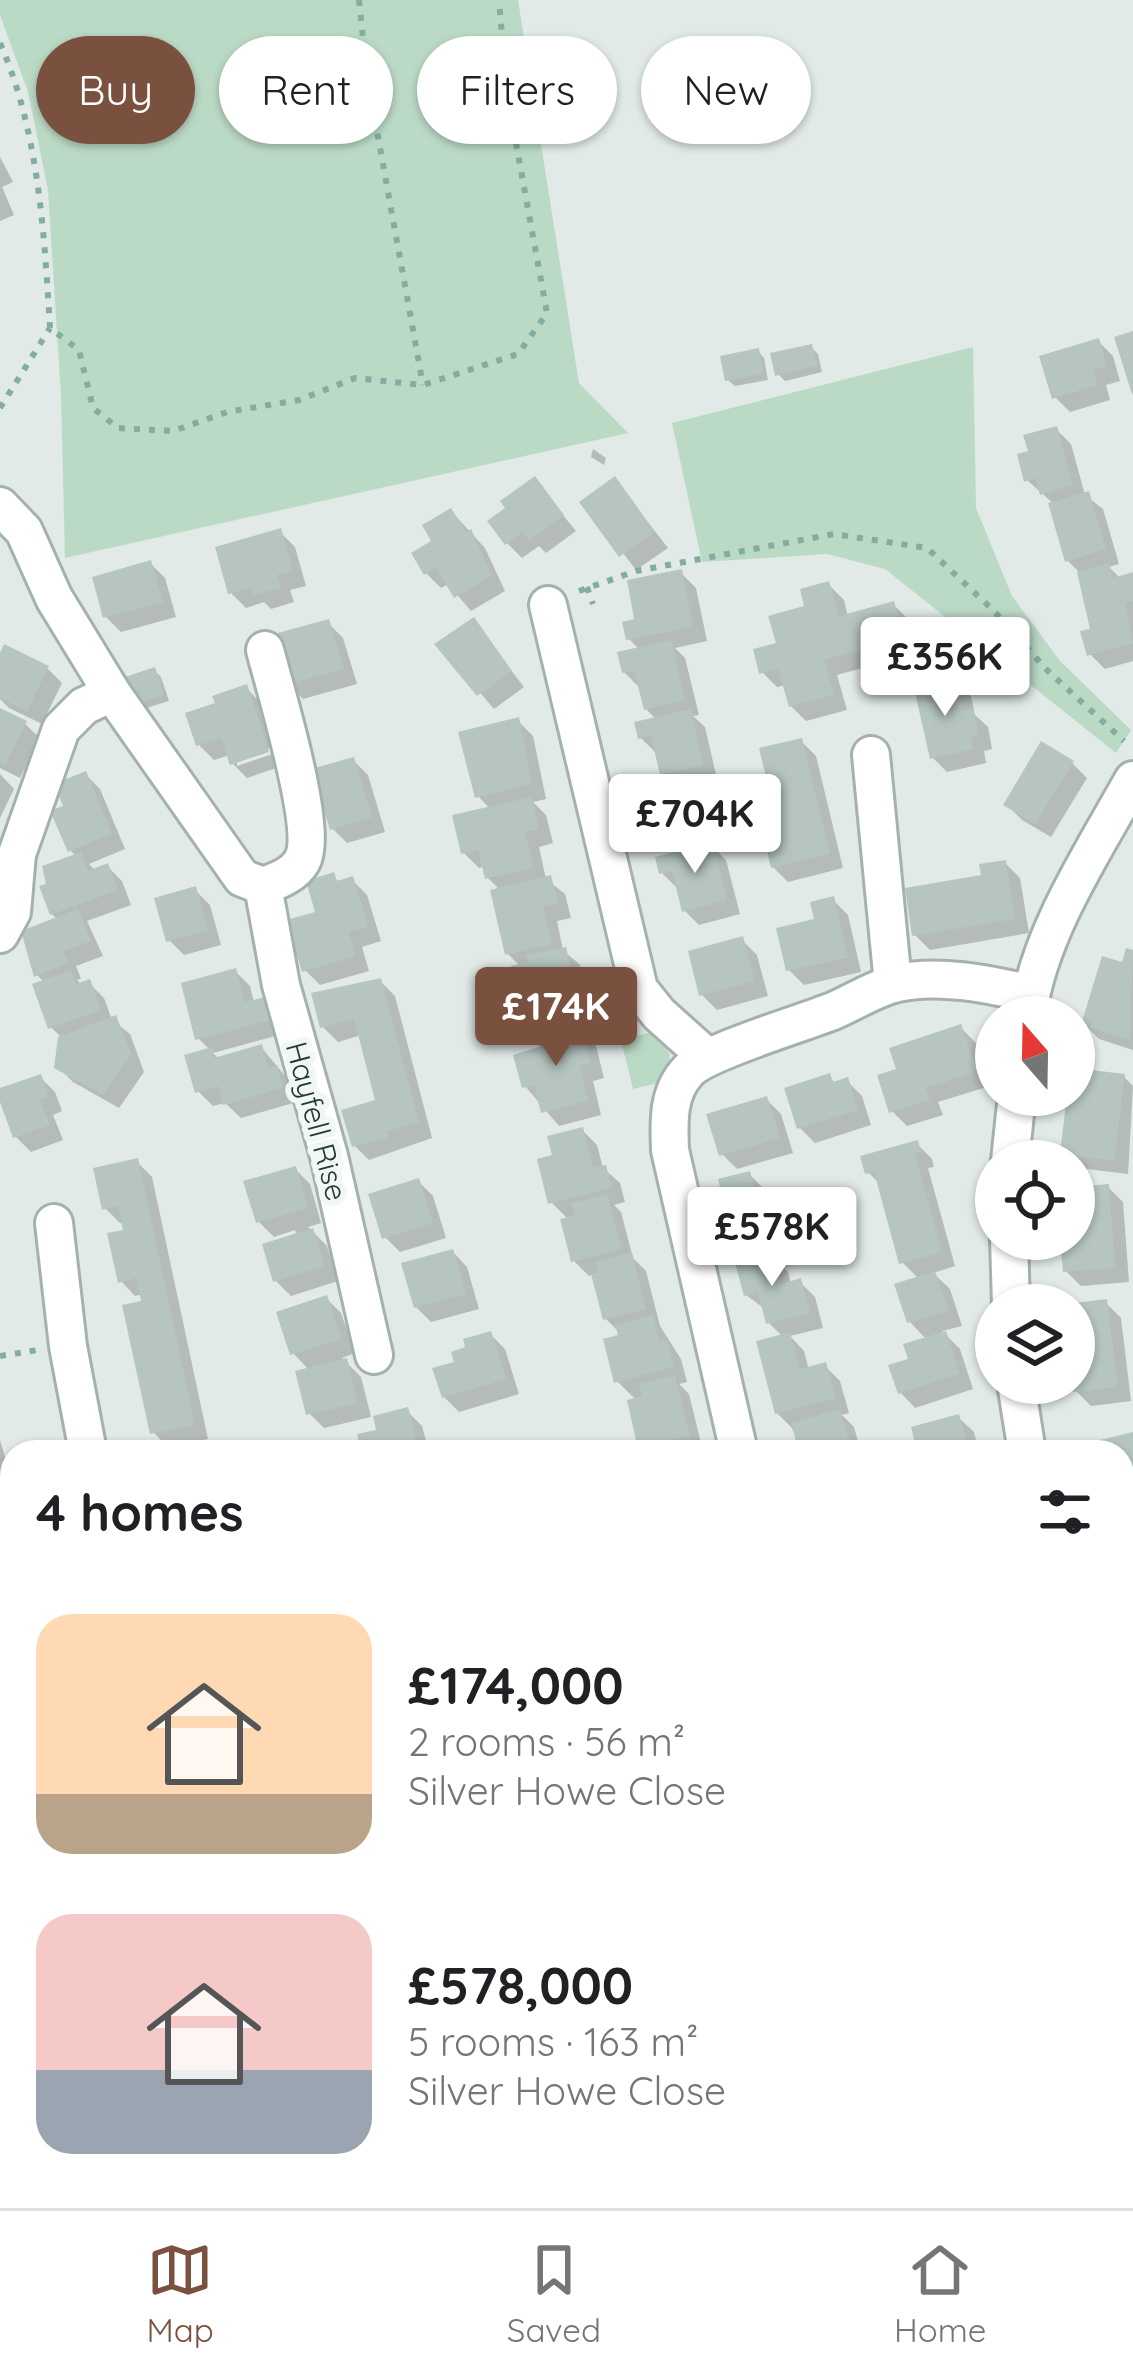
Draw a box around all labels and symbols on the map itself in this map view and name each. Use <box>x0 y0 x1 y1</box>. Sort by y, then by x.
pin: £356K <box>861 617 1029 719</box>
pin: £704K <box>611 774 779 876</box>
pin: £174K <box>472 967 640 1069</box>
north arrow <box>975 996 1095 1116</box>
street label: Hayfell Rise <box>278 1037 356 1205</box>
pin: £578K <box>688 1187 856 1289</box>

